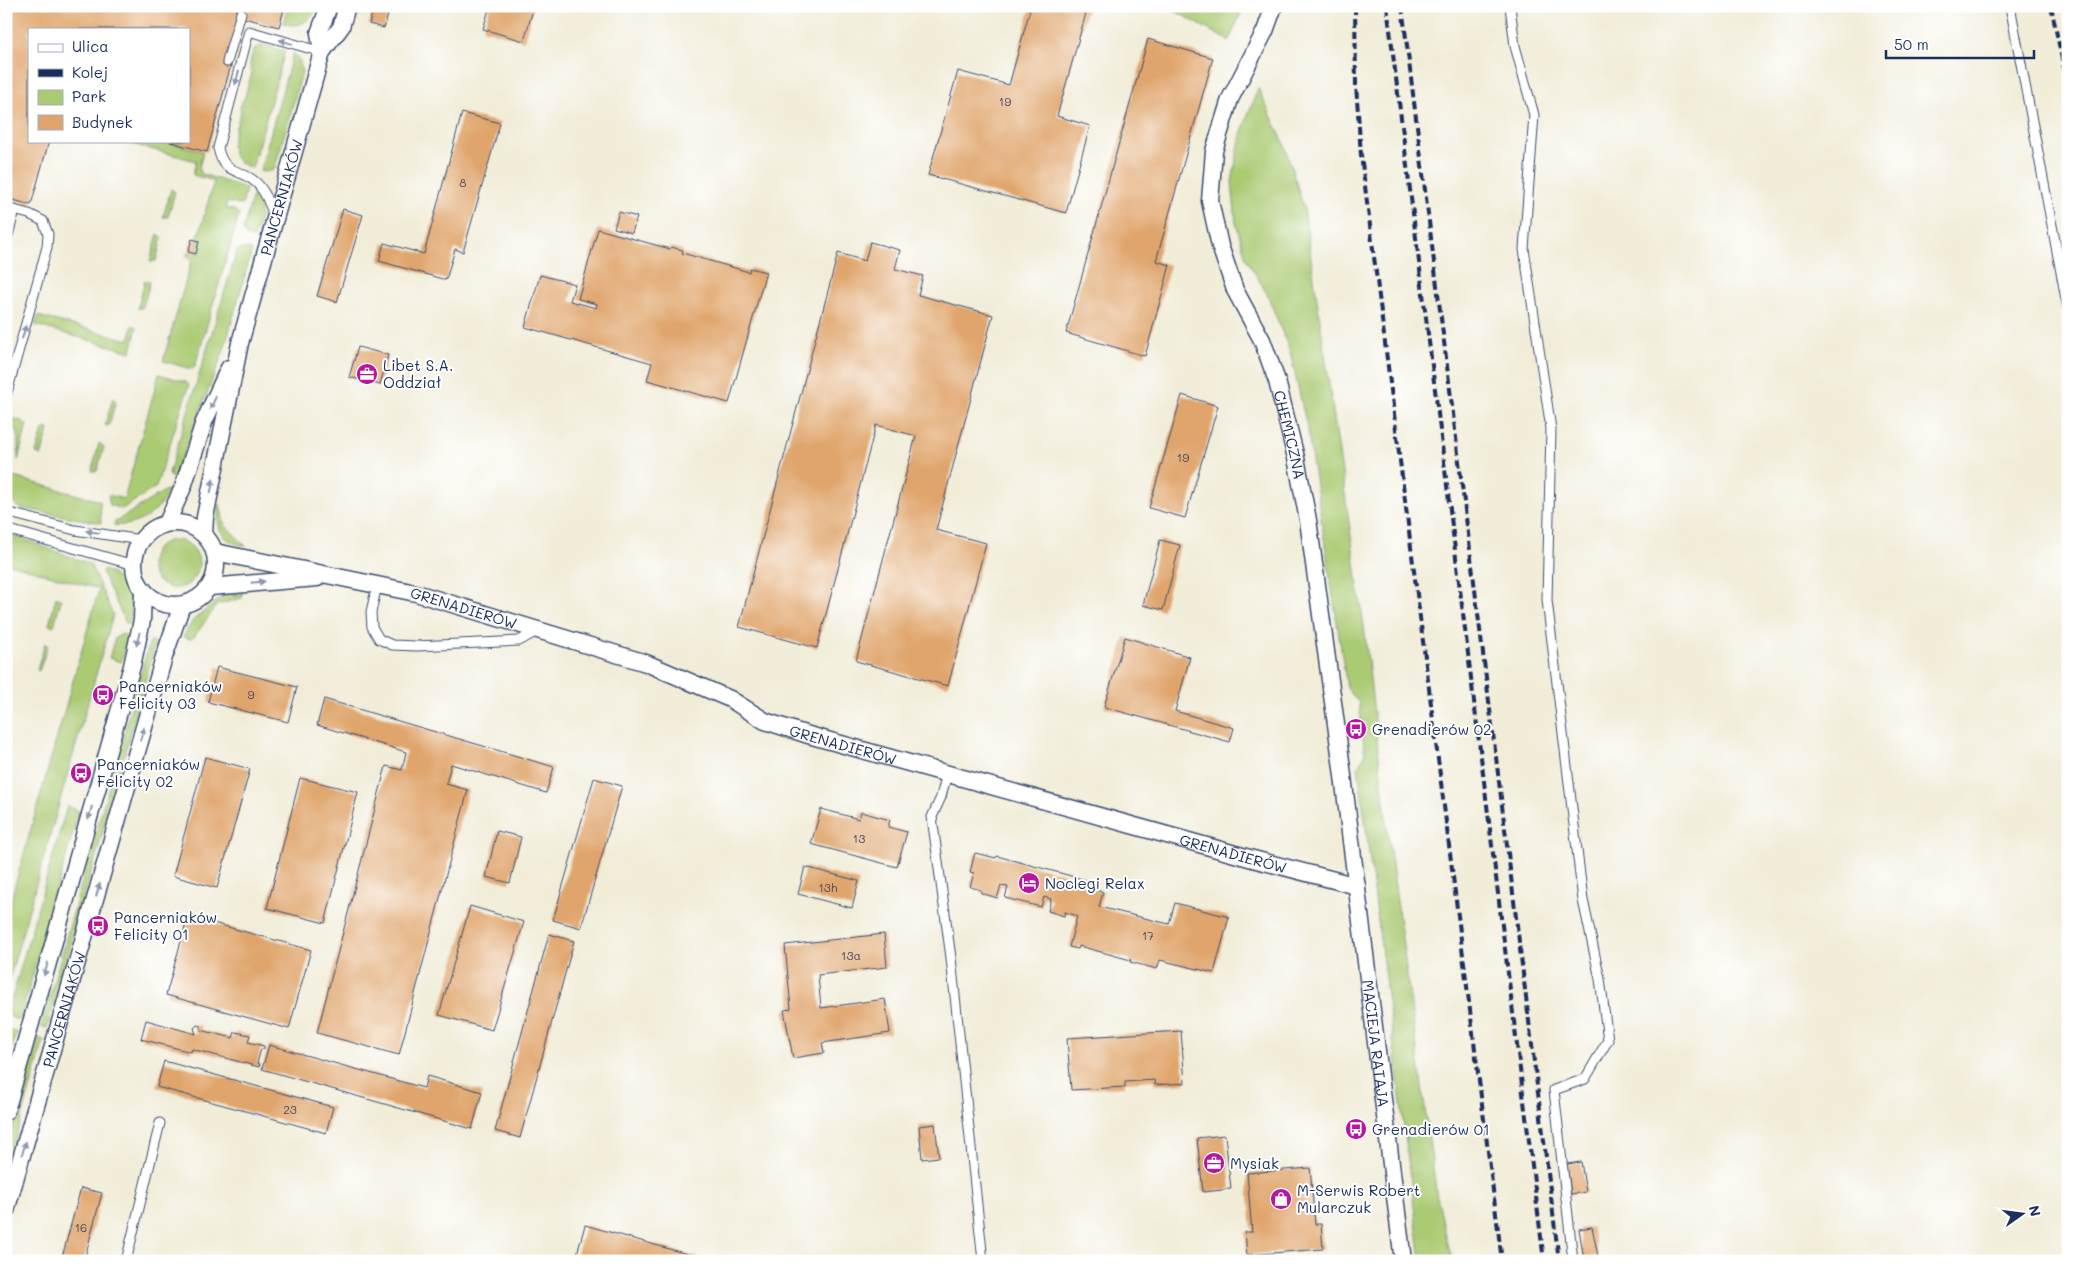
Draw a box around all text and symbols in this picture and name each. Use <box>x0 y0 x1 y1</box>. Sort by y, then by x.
legend <box>28 28 190 142</box>
scale bar <box>1886 28 2034 60</box>
text: 50 m <box>1894 34 1929 54</box>
text: Ulica <box>72 36 109 56</box>
one-way arrow <box>278 37 293 45</box>
text: Kolej <box>72 62 108 82</box>
one-way arrow <box>232 70 240 85</box>
text: Park <box>72 86 106 106</box>
house number: 19 <box>999 93 1011 109</box>
text: Budynek <box>72 112 132 132</box>
street label: PANCERNIAKÓW <box>255 137 307 258</box>
house number: 8 <box>459 174 467 190</box>
one-way arrow <box>20 325 28 340</box>
place label: Libet S.A. Oddział <box>383 355 453 392</box>
office icon: Libet S.A. Oddział <box>355 362 379 386</box>
street label: CHEMICZNA <box>1270 388 1310 481</box>
one-way arrow <box>208 396 216 410</box>
house number: 19 <box>1177 449 1189 465</box>
one-way arrow <box>208 477 216 493</box>
one-way arrow <box>85 528 101 536</box>
one-way arrow <box>251 578 267 586</box>
street label: GRENADIERÓW <box>408 582 519 633</box>
one-way arrow <box>134 632 142 647</box>
place label: Pancerniaków Felicity 03 <box>119 676 222 713</box>
bus stop icon: Pancerniaków Felicity 03 <box>91 683 115 707</box>
house number: 9 <box>247 686 255 702</box>
bus stop icon: Grenadierów 02 <box>1344 717 1368 741</box>
place label: Grenadierów 02 <box>1372 719 1491 739</box>
street label: GRENADIERÓW <box>787 720 899 769</box>
one-way arrow <box>138 727 146 742</box>
place label: Pancerniaków Felicity 02 <box>97 754 200 791</box>
bus stop icon: Pancerniaków Felicity 02 <box>69 761 93 785</box>
one-way arrow <box>86 805 94 820</box>
street label: GRENADIERÓW <box>1177 829 1289 877</box>
house number: 13 <box>853 830 865 846</box>
hotel icon: Noclegi Relax <box>1017 871 1041 895</box>
place label: Noclegi Relax <box>1045 873 1145 893</box>
house number: 13h <box>818 879 838 895</box>
one-way arrow <box>94 883 102 898</box>
place label: Pancerniaków Felicity 01 <box>114 907 217 944</box>
bus stop icon: Pancerniaków Felicity 01 <box>86 914 110 938</box>
house number: 17 <box>1142 927 1154 943</box>
house number: 13a <box>841 947 861 963</box>
street label: PANCERNIAKÓW <box>38 949 90 1069</box>
one-way arrow <box>42 962 50 977</box>
street label: MACIEJA RATAJA <box>1358 979 1394 1108</box>
house number: 23 <box>283 1101 297 1117</box>
bus stop icon: Grenadierów 01 <box>1344 1117 1368 1141</box>
place label: Grenadierów 01 <box>1372 1119 1490 1139</box>
one-way arrow <box>21 1140 29 1155</box>
office icon: Mysiak <box>1202 1151 1226 1175</box>
place label: Mysiak <box>1230 1153 1279 1173</box>
place label: M-Serwis Robert Mularczuk <box>1297 1180 1420 1217</box>
shop icon: M-Serwis Robert Mularczuk <box>1269 1187 1293 1211</box>
north arrow <box>1996 1190 2046 1240</box>
text: N <box>2025 1203 2046 1218</box>
house number: 16 <box>75 1219 87 1235</box>

